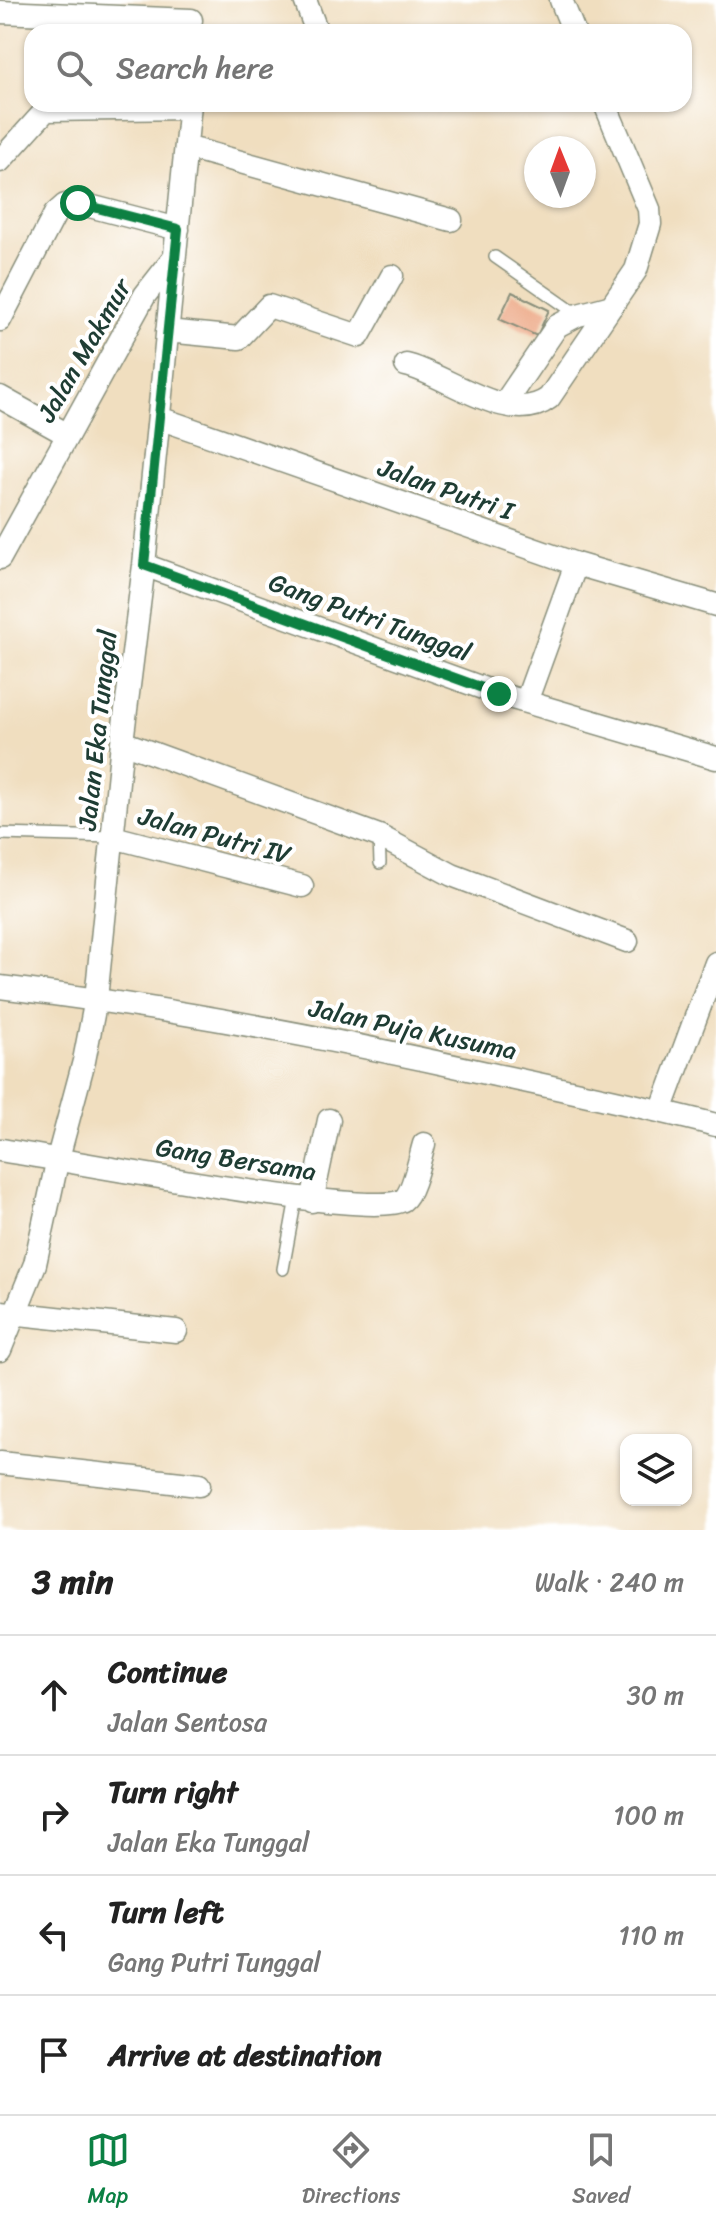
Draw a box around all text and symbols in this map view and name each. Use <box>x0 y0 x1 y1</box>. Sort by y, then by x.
search box <box>24 24 692 112</box>
text: Search here <box>116 41 274 95</box>
icon: search <box>52 46 96 90</box>
north arrow <box>524 136 596 208</box>
route start <box>60 185 96 221</box>
street label: Jalan Makmur <box>24 268 145 432</box>
street label: Jalan Putri I <box>371 444 522 534</box>
street label: Gang Putri Tunggal <box>262 559 478 675</box>
street label: Jalan Eka Tunggal <box>63 627 130 834</box>
route end <box>481 676 517 712</box>
street label: Jalan Putri IV <box>132 792 297 878</box>
street label: Jalan Puja Kusuma <box>304 984 521 1073</box>
street label: Gang Bersama <box>152 1124 320 1194</box>
map controls <box>620 1434 692 1506</box>
button: layers <box>620 1434 692 1506</box>
text: 3 min <box>32 1552 113 1612</box>
text: Walk · 240 m <box>535 1559 684 1605</box>
text: Continue <box>108 1645 227 1699</box>
text: 30 m <box>627 1672 684 1718</box>
icon: ahead <box>32 1673 76 1717</box>
text: Jalan Sentosa <box>108 1699 267 1745</box>
text: Turn right <box>108 1765 238 1819</box>
text: 100 m <box>613 1792 684 1838</box>
icon: right <box>32 1793 76 1837</box>
text: Jalan Eka Tunggal <box>108 1819 309 1865</box>
text: Turn left <box>108 1885 224 1939</box>
text: 110 m <box>619 1912 684 1958</box>
icon: left <box>32 1913 76 1957</box>
text: Gang Putri Tunggal <box>108 1939 321 1985</box>
text: Arrive at destination <box>108 2028 382 2082</box>
icon: arrive <box>32 2033 76 2077</box>
tab: Map <box>86 2128 130 2215</box>
tab: Directions <box>302 2128 400 2215</box>
tab: Saved <box>572 2128 630 2215</box>

